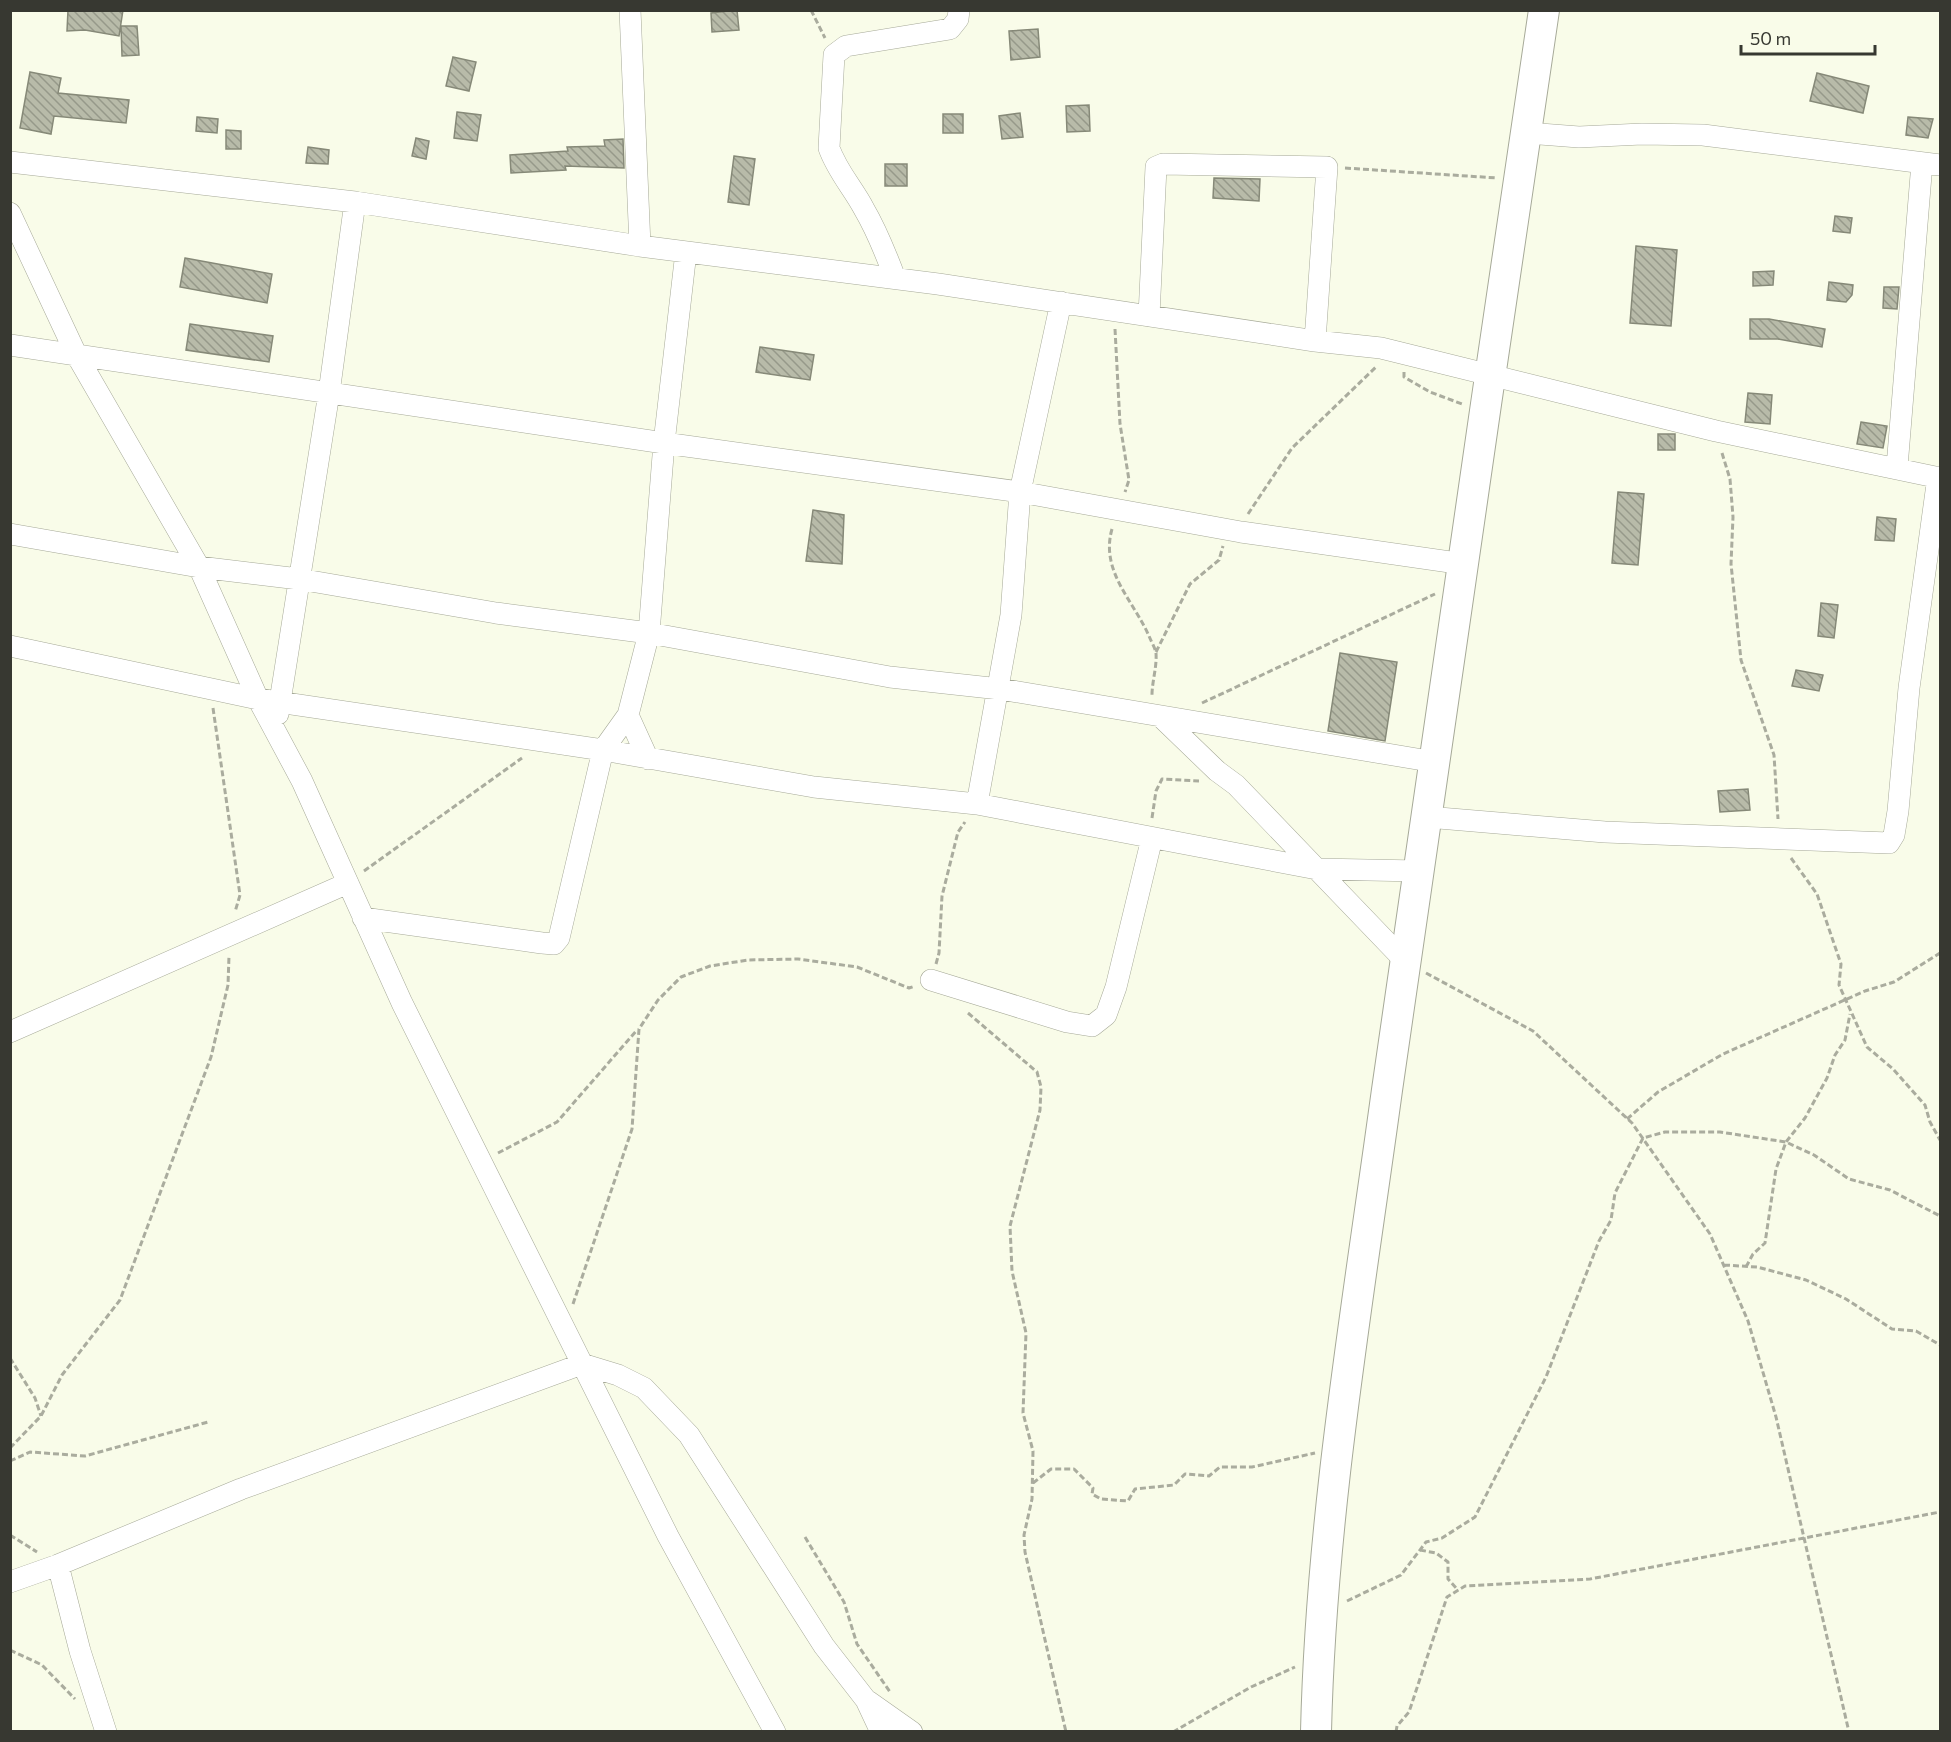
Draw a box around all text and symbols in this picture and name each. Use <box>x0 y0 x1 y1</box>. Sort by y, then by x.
scale bar <box>1741 18 1874 56</box>
text: 50 m <box>1750 27 1791 49</box>

